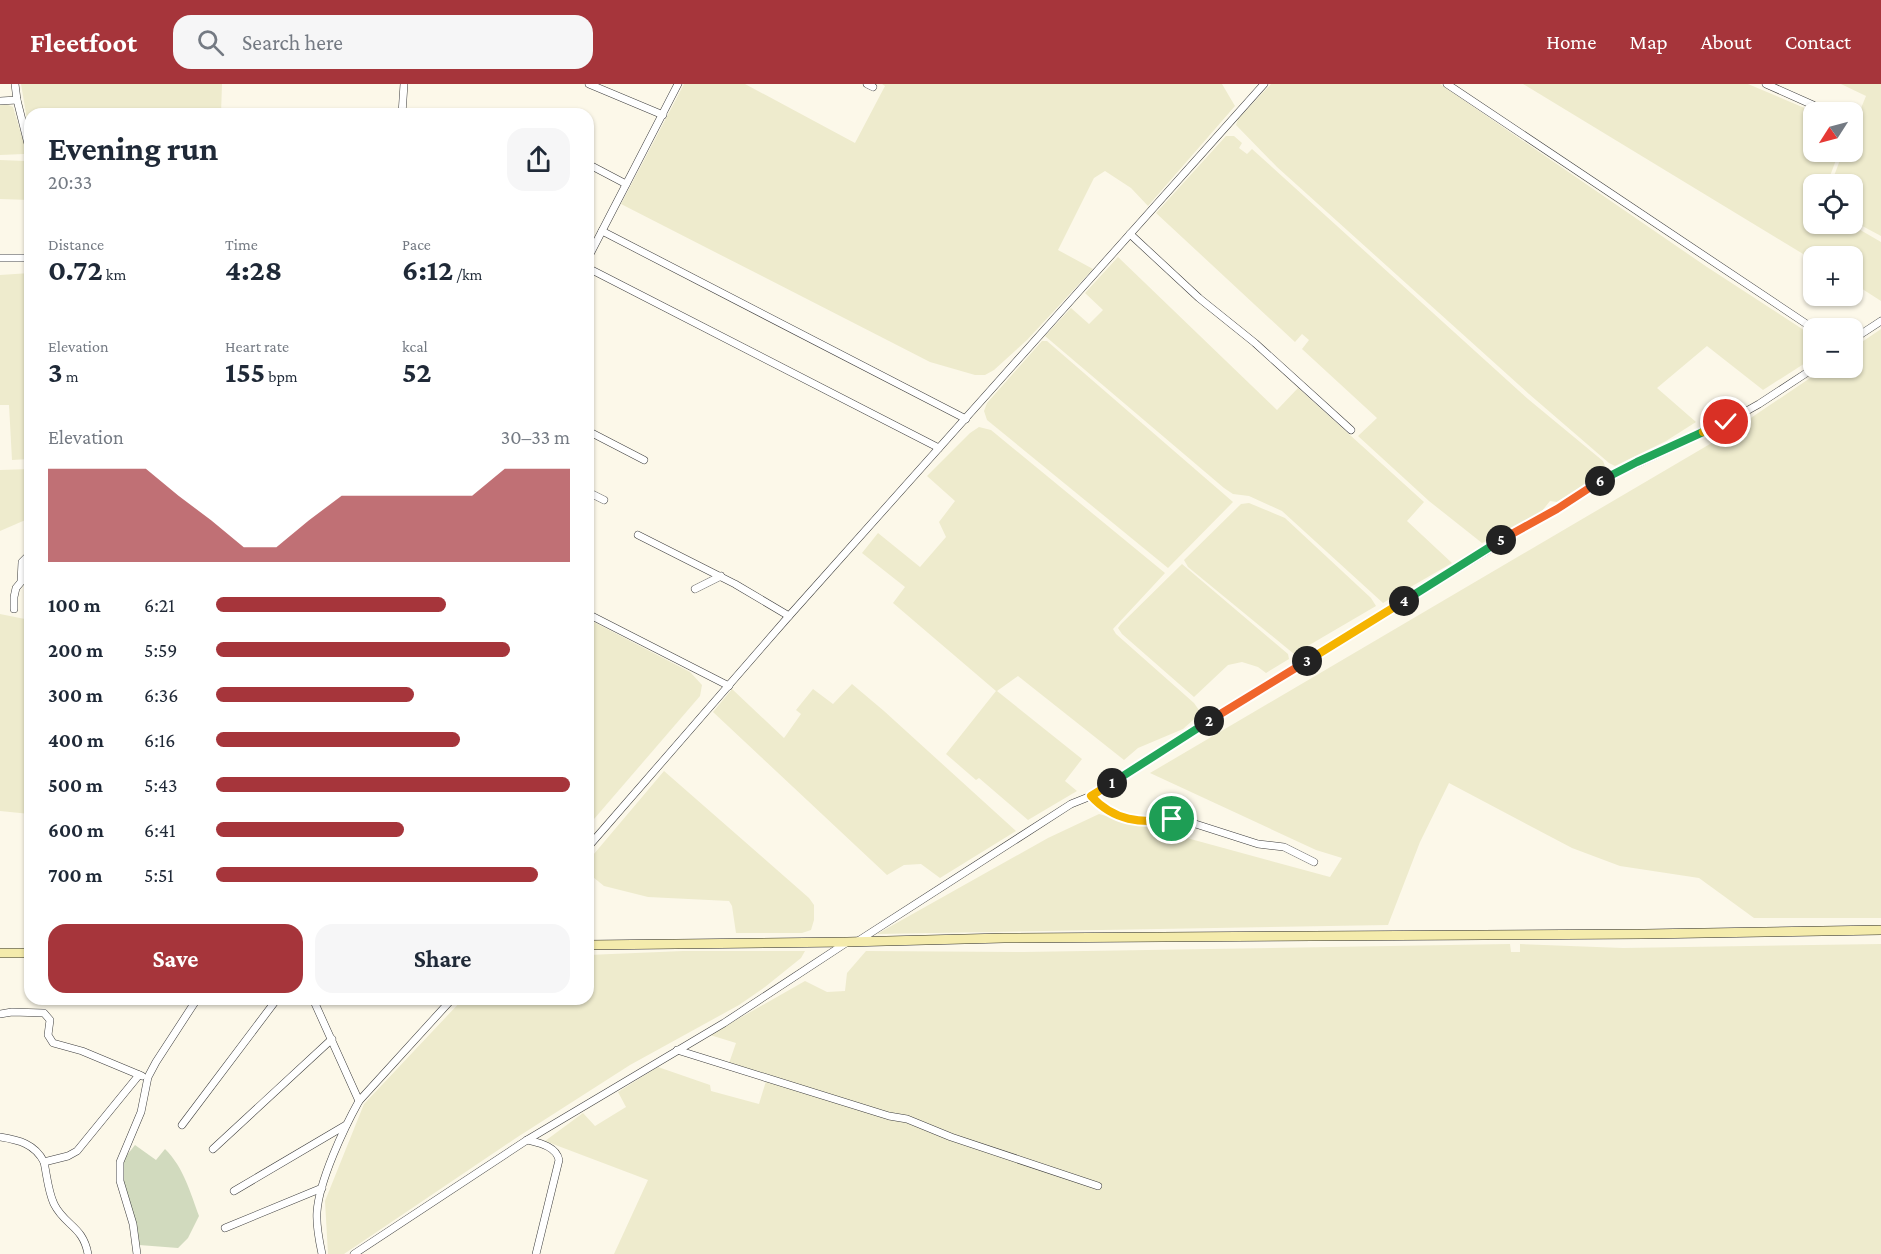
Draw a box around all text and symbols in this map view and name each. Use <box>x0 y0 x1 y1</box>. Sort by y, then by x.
search box <box>173 15 593 69</box>
icon: search <box>194 26 227 59</box>
text: Fleetfoot <box>30 27 137 58</box>
text: Search here <box>242 30 343 55</box>
text: Home <box>1546 30 1596 54</box>
text: Map <box>1629 30 1668 54</box>
text: About <box>1701 30 1752 54</box>
text: Contact <box>1785 30 1851 54</box>
north arrow <box>1803 102 1863 162</box>
map controls <box>1803 102 1863 378</box>
button: share <box>507 128 570 191</box>
text: Evening run <box>48 130 218 167</box>
text: 20:33 <box>48 171 92 193</box>
button: locate <box>1803 174 1863 234</box>
text: Distance <box>48 236 104 253</box>
text: Time <box>225 236 258 253</box>
text: Pace <box>402 236 431 253</box>
button: + <box>1803 246 1863 306</box>
text: 0.72 <box>48 253 103 286</box>
text: 4:28 <box>225 253 282 286</box>
text: 6:12 <box>402 253 453 286</box>
text: km <box>103 266 126 283</box>
text: /km <box>453 266 482 283</box>
button: − <box>1803 318 1863 378</box>
text: Elevation <box>48 338 109 355</box>
text: Heart rate <box>225 338 289 355</box>
text: kcal <box>402 338 428 355</box>
text: 3 <box>48 355 63 388</box>
text: 155 <box>225 355 265 388</box>
text: 52 <box>402 355 432 388</box>
text: m <box>63 368 79 385</box>
text: bpm <box>265 368 298 385</box>
pin <box>1700 396 1751 447</box>
icon: check <box>1709 405 1742 438</box>
text: Elevation <box>48 426 124 448</box>
text: 30–33 m <box>501 426 570 448</box>
pin: 6 <box>1585 466 1615 496</box>
text: 6 <box>1596 472 1604 489</box>
pin: 5 <box>1486 525 1516 555</box>
text: 5 <box>1497 531 1505 548</box>
pin: 4 <box>1389 586 1419 616</box>
text: 4 <box>1400 592 1408 609</box>
text: 100 m <box>48 594 101 616</box>
text: 6:21 <box>144 594 175 616</box>
text: 200 m <box>48 639 103 661</box>
text: 5:59 <box>144 639 177 661</box>
pin: 3 <box>1292 646 1322 676</box>
text: 3 <box>1303 652 1311 669</box>
text: 300 m <box>48 684 103 706</box>
text: 6:36 <box>144 684 178 706</box>
pin: 2 <box>1194 706 1224 736</box>
text: 2 <box>1205 712 1213 729</box>
text: 400 m <box>48 729 104 751</box>
text: 6:16 <box>144 729 176 751</box>
pin: 1 <box>1097 768 1127 798</box>
text: 500 m <box>48 774 103 796</box>
text: 5:43 <box>144 774 178 796</box>
text: 1 <box>1109 774 1115 791</box>
pin <box>1146 793 1197 844</box>
icon: arrive <box>1155 802 1188 835</box>
text: 600 m <box>48 819 104 841</box>
text: 6:41 <box>144 819 176 841</box>
text: 700 m <box>48 864 102 886</box>
text: 5:51 <box>144 864 174 886</box>
button: Save <box>48 924 303 993</box>
button: Share <box>315 924 570 993</box>

